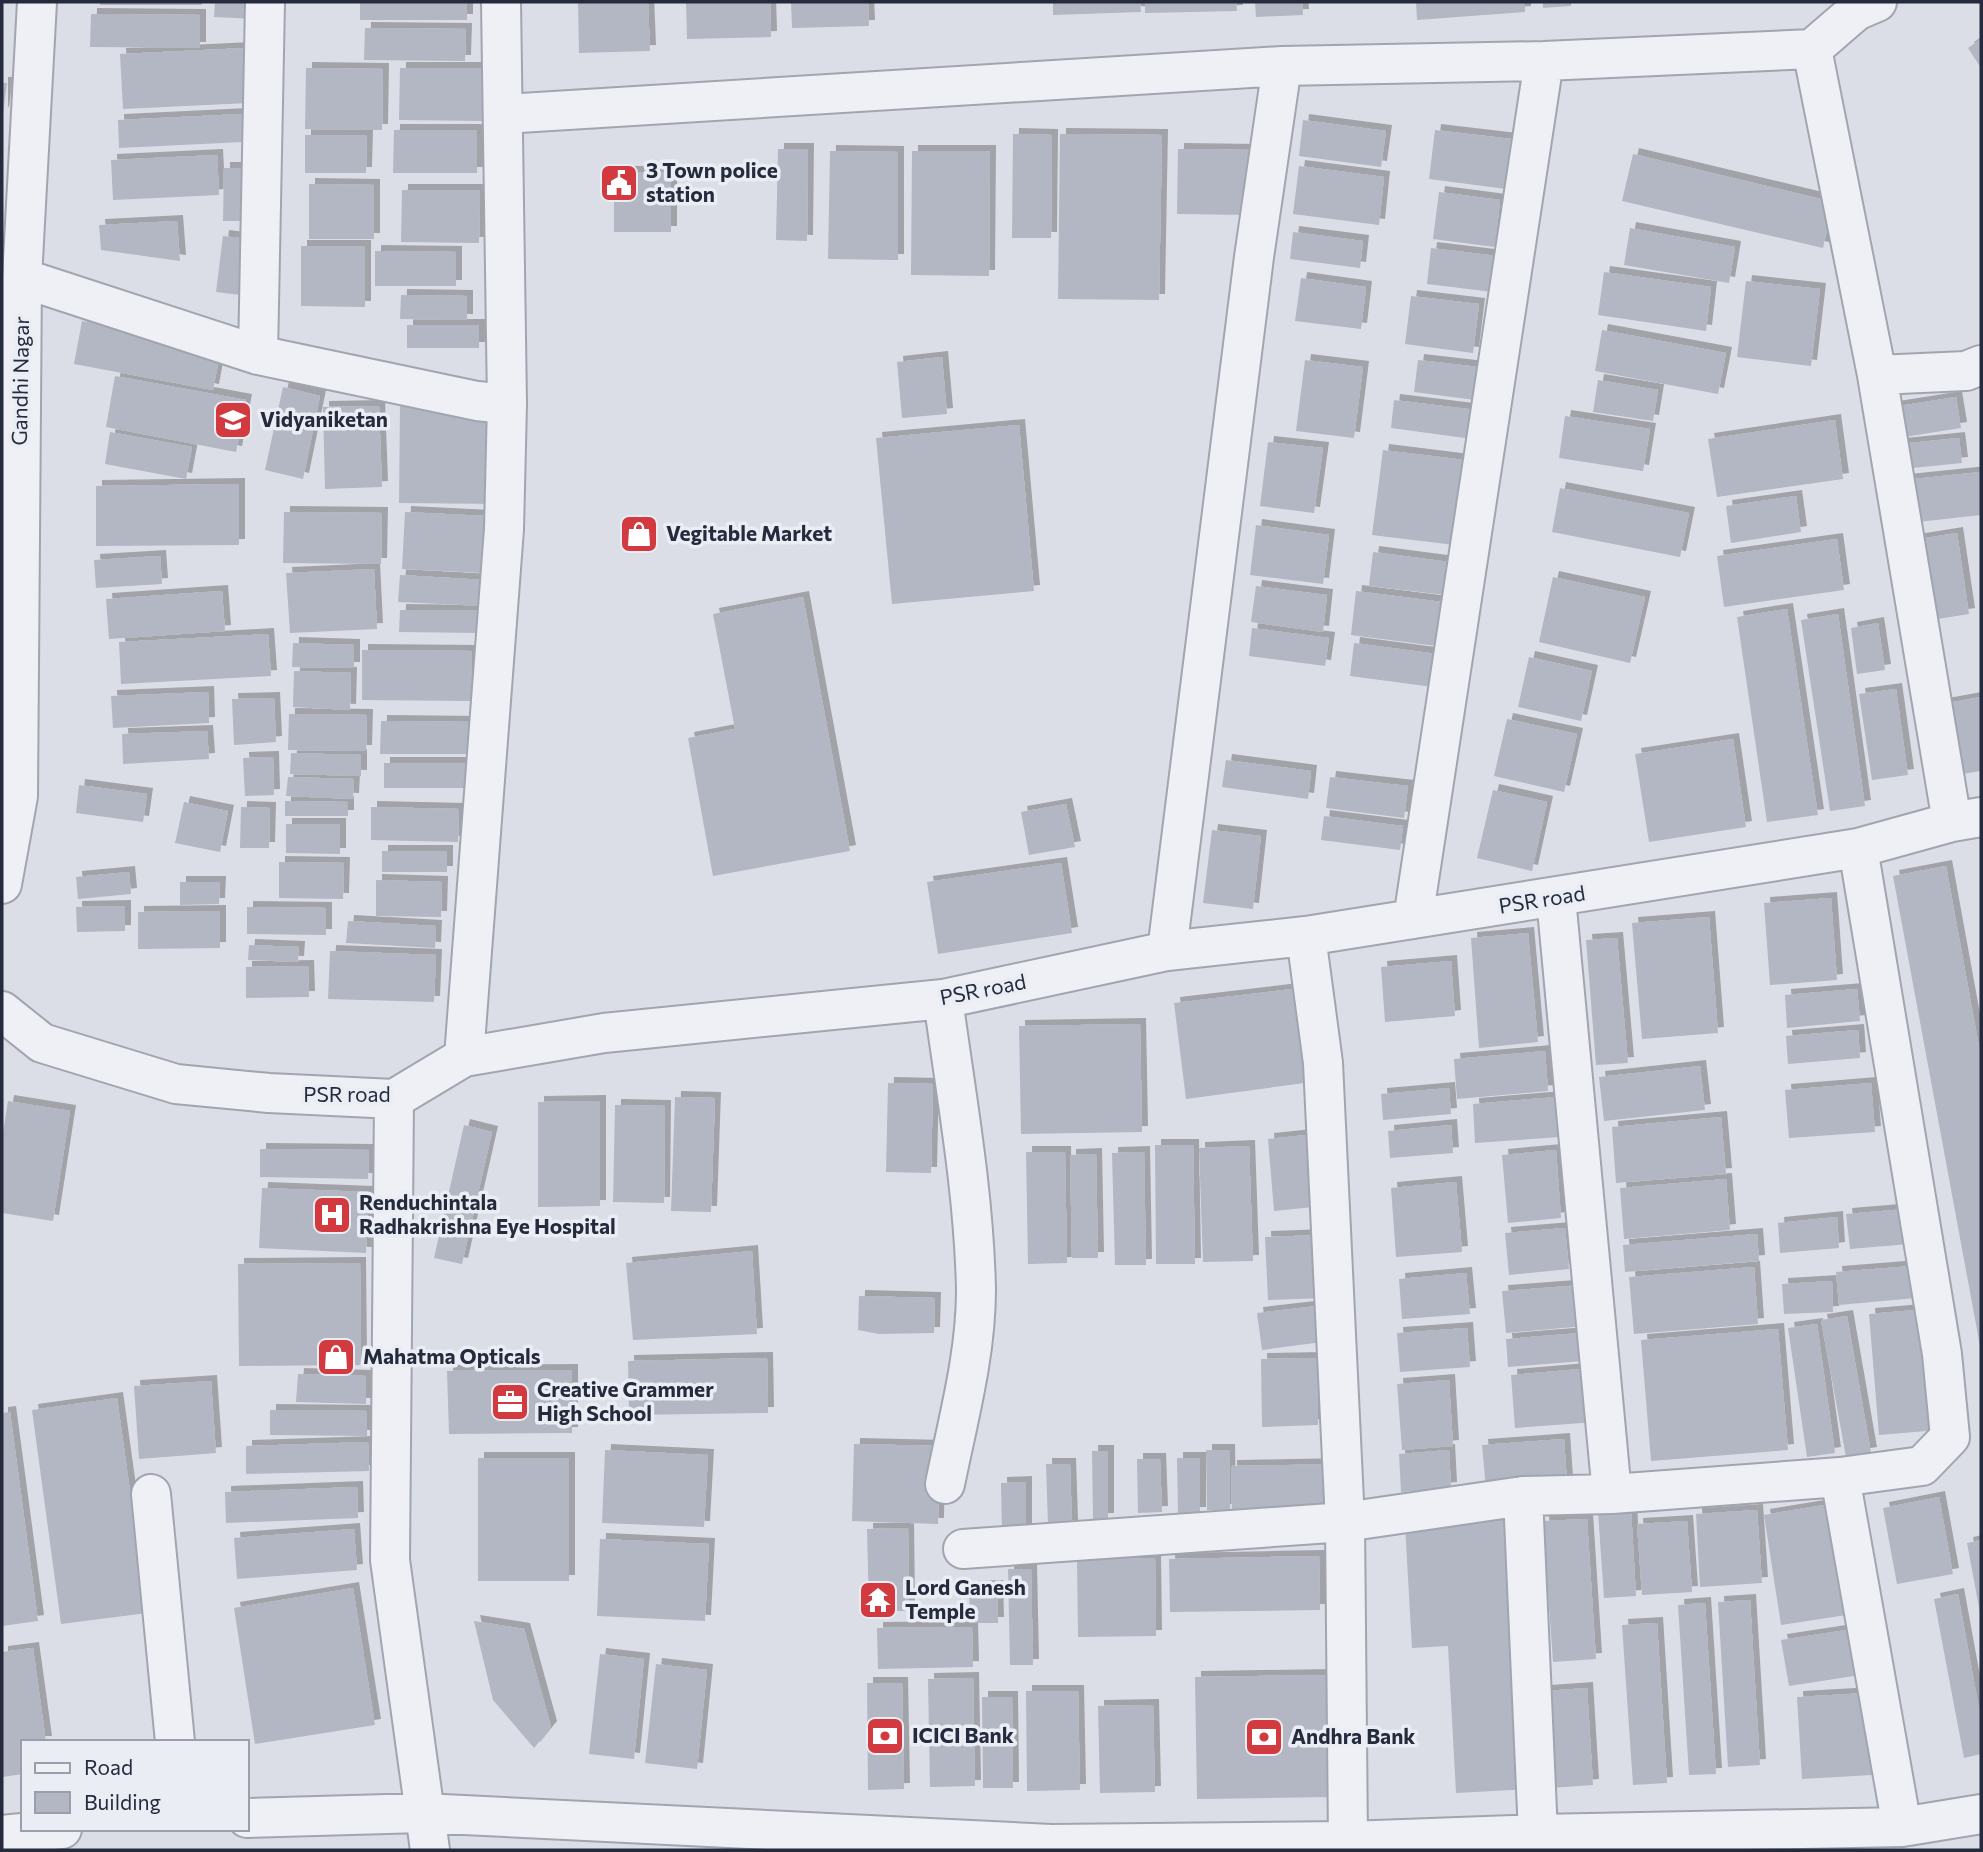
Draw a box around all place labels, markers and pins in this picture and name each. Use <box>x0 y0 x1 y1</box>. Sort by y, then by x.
place label: 3 Town police station <box>646 157 778 206</box>
public building icon: 3 Town police station <box>598 162 640 204</box>
school or university icon: Vidyaniketan <box>212 399 254 441</box>
place label: Vidyaniketan <box>260 406 388 431</box>
shop icon: Vegitable Market <box>618 513 660 555</box>
place label: Vegitable Market <box>666 520 832 545</box>
place label: Renduchintala Radhakrishna Eye Hospital <box>359 1189 616 1238</box>
hospital icon: Renduchintala Radhakrishna Eye Hospital <box>311 1194 353 1236</box>
shop icon: Mahatma Opticals <box>315 1336 357 1378</box>
place label: Mahatma Opticals <box>363 1343 541 1368</box>
place label: Creative Grammer High School <box>537 1376 714 1425</box>
office icon: Creative Grammer High School <box>489 1381 531 1423</box>
place label: Lord Ganesh Temple <box>905 1574 1026 1623</box>
temple icon: Lord Ganesh Temple <box>857 1579 899 1621</box>
bank icon: ICICI Bank <box>864 1715 906 1757</box>
bank icon: Andhra Bank <box>1243 1716 1285 1758</box>
place label: ICICI Bank <box>912 1722 1014 1747</box>
place label: Andhra Bank <box>1291 1723 1415 1748</box>

